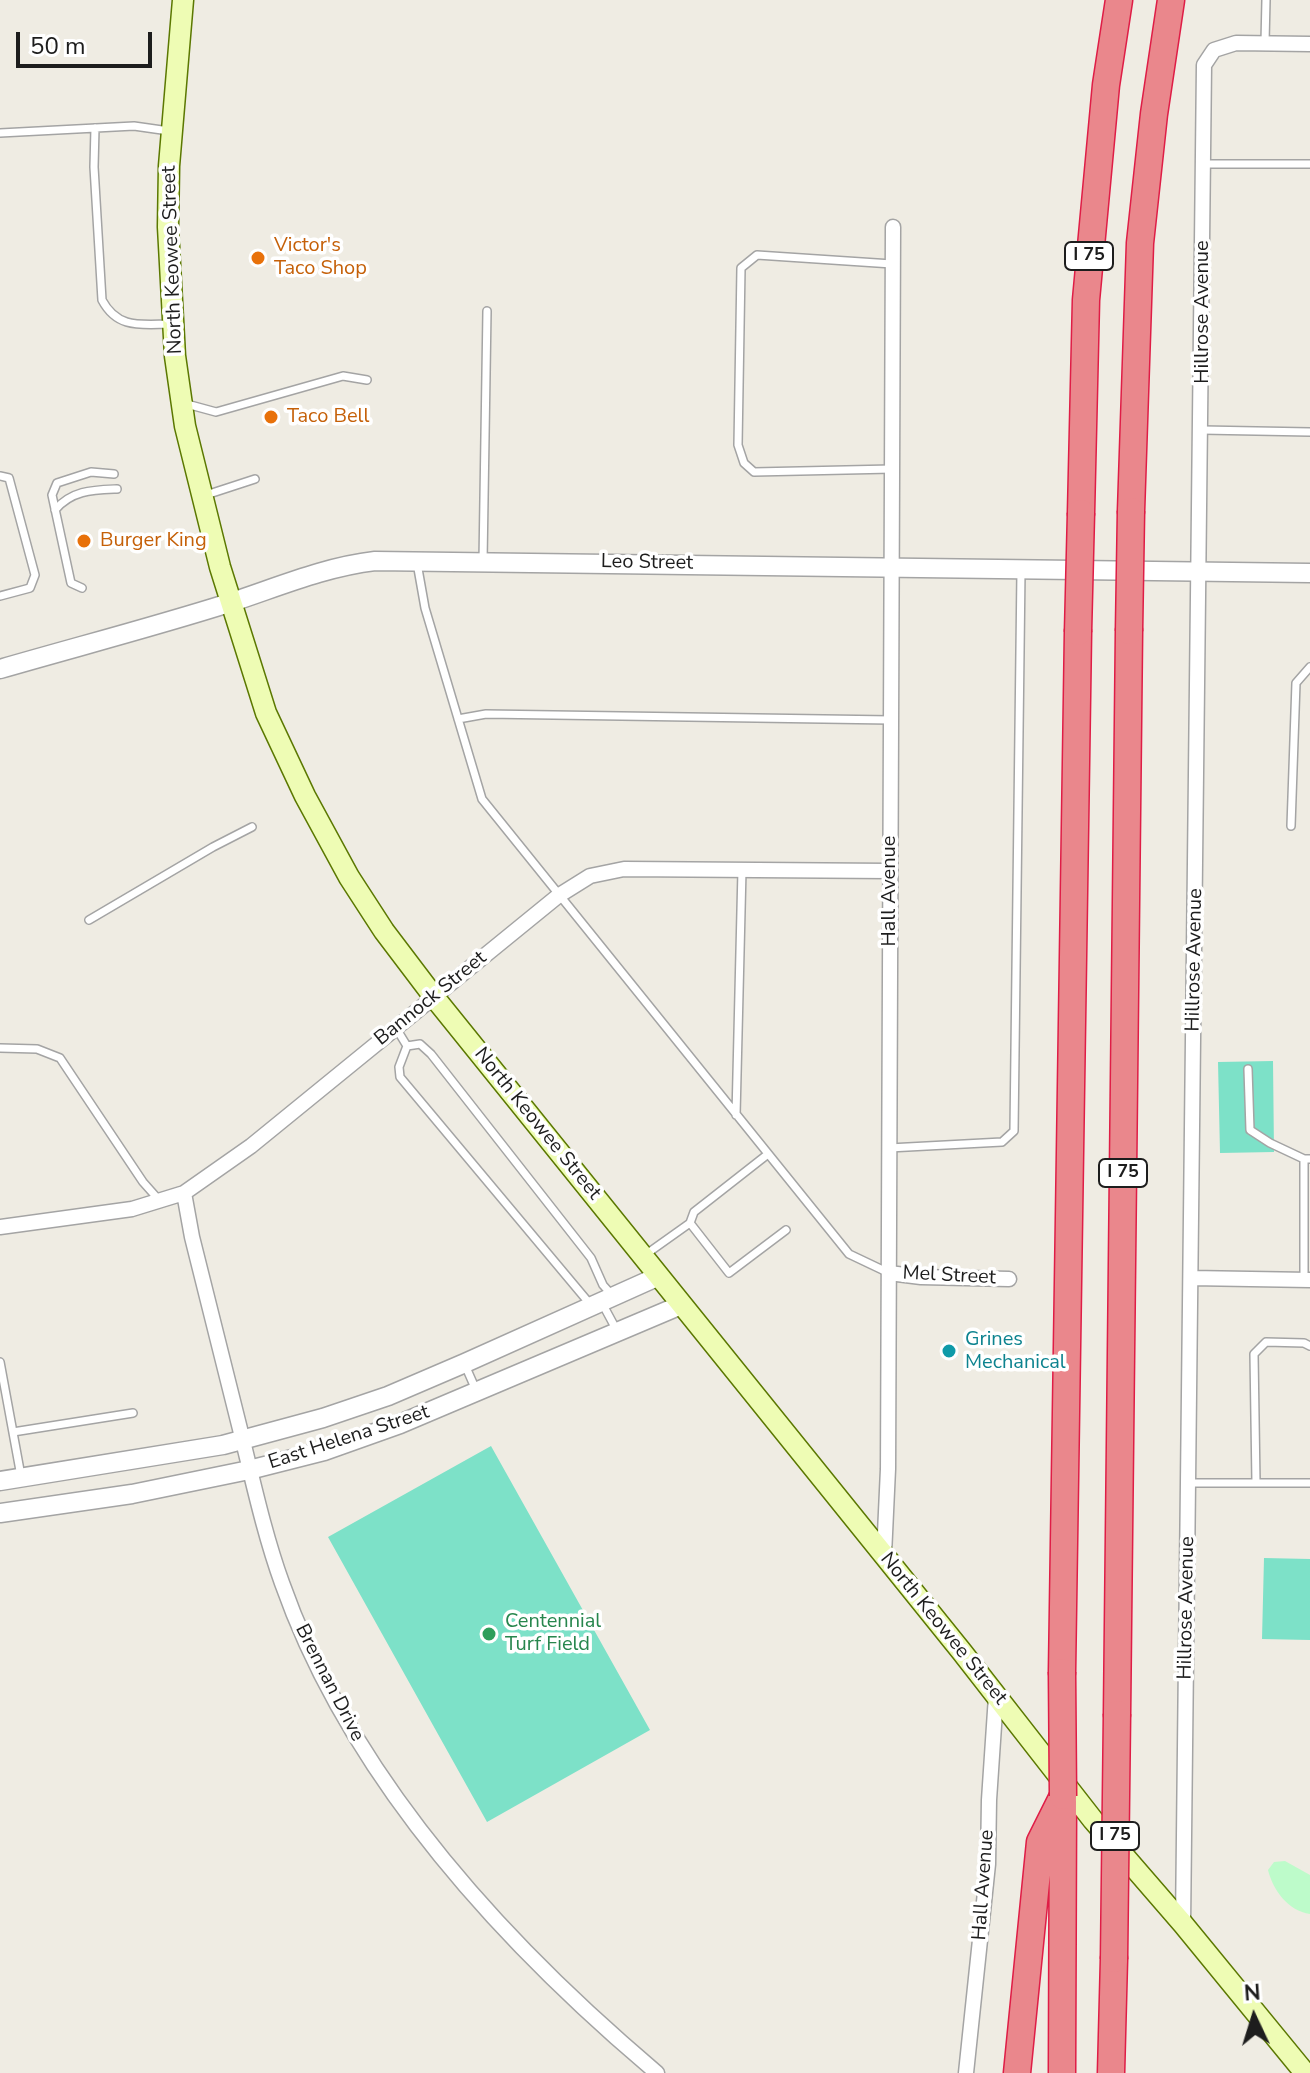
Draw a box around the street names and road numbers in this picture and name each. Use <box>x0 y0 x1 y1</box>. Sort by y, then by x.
street label: North Keowee Street <box>158 165 188 355</box>
street label: Hillrose Avenue <box>1191 240 1215 384</box>
road number: I 75 <box>1065 242 1113 270</box>
street label: Leo Street <box>601 550 693 576</box>
street label: Hall Avenue <box>878 836 902 946</box>
street label: Hillrose Avenue <box>1182 888 1208 1032</box>
street label: Bannock Street <box>370 947 492 1051</box>
street label: North Keowee Street <box>468 1043 606 1205</box>
road number: I 75 <box>1099 1159 1147 1187</box>
street label: Mel Street <box>902 1262 996 1290</box>
street label: East Helena Street <box>266 1401 432 1475</box>
street label: Hillrose Avenue <box>1174 1536 1200 1680</box>
street label: North Keowee Street <box>874 1548 1012 1710</box>
street label: Brennan Drive <box>289 1620 369 1746</box>
road number: I 75 <box>1091 1822 1139 1850</box>
street label: Hall Avenue <box>968 1829 1000 1941</box>

